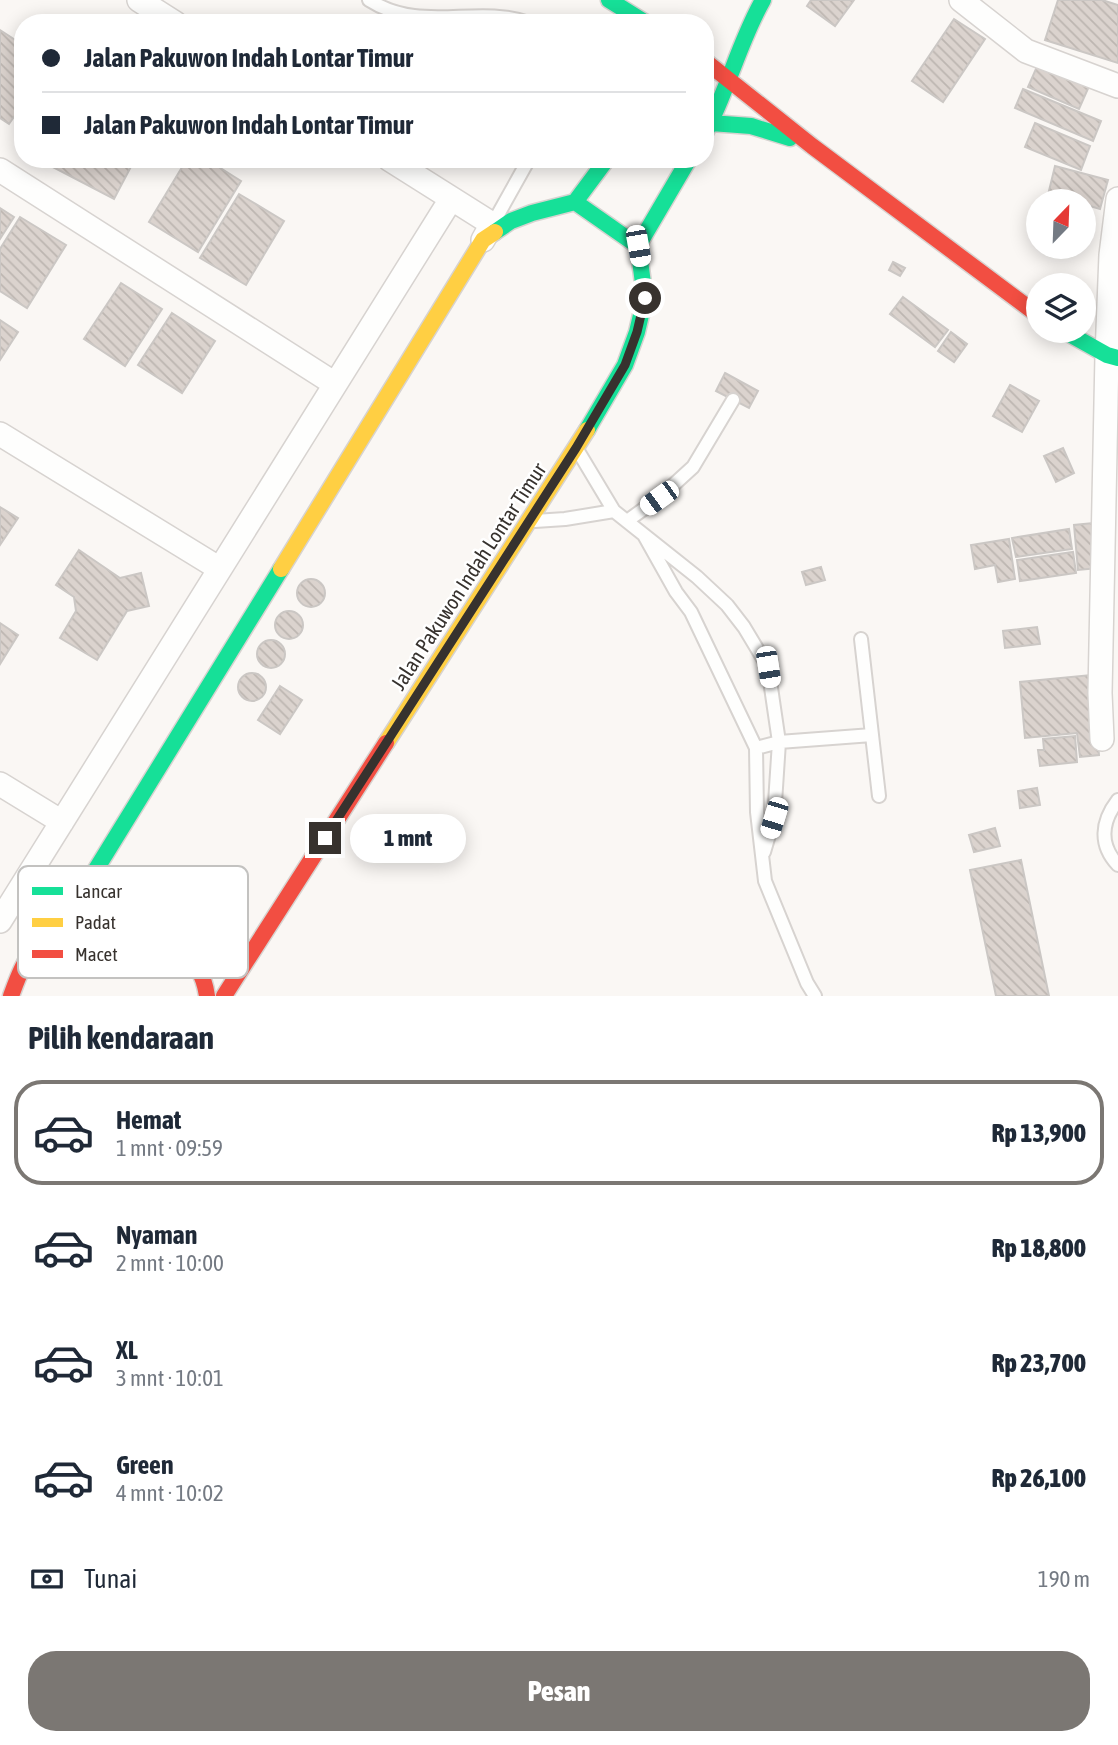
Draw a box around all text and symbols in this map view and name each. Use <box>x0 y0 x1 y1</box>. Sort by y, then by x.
text: Jalan Pakuwon Indah Lontar Timur <box>84 43 413 73</box>
text: Jalan Pakuwon Indah Lontar Timur <box>84 110 413 140</box>
north arrow <box>1026 189 1096 259</box>
map controls <box>1026 189 1096 343</box>
car <box>625 223 652 269</box>
button: layers <box>1026 273 1096 343</box>
route start <box>629 282 661 314</box>
street label: Jalan Pakuwon Indah Lontar Timur <box>386 457 551 694</box>
car <box>636 477 683 519</box>
car <box>755 645 782 689</box>
car <box>758 795 791 841</box>
callout: 1 mnt <box>350 814 465 862</box>
route end <box>309 822 341 854</box>
text: 1 mnt <box>384 825 432 851</box>
legend <box>18 866 248 978</box>
text: Lancar <box>75 880 122 902</box>
text: Padat <box>75 911 116 933</box>
text: Macet <box>75 943 118 965</box>
text: Pilih kendaraan <box>28 1019 214 1056</box>
icon: car <box>32 1101 95 1164</box>
text: Hemat <box>116 1105 181 1135</box>
text: Rp 13,900 <box>991 1118 1086 1148</box>
text: 1 mnt · 09:59 <box>116 1135 223 1161</box>
icon: car <box>32 1216 95 1279</box>
text: Nyaman <box>116 1220 197 1250</box>
text: Rp 18,800 <box>991 1233 1086 1263</box>
text: 2 mnt · 10:00 <box>116 1250 224 1276</box>
icon: car <box>32 1331 95 1394</box>
text: XL <box>116 1335 138 1365</box>
text: Rp 23,700 <box>991 1348 1086 1378</box>
text: 3 mnt · 10:01 <box>116 1365 224 1391</box>
icon: car <box>32 1446 95 1509</box>
text: Green <box>116 1450 174 1480</box>
text: Rp 26,100 <box>991 1463 1086 1493</box>
text: 4 mnt · 10:02 <box>116 1480 224 1506</box>
icon: cash <box>28 1560 66 1598</box>
text: Tunai <box>84 1564 137 1594</box>
text: 190 m <box>1038 1566 1090 1592</box>
button: Pesan <box>28 1651 1090 1731</box>

